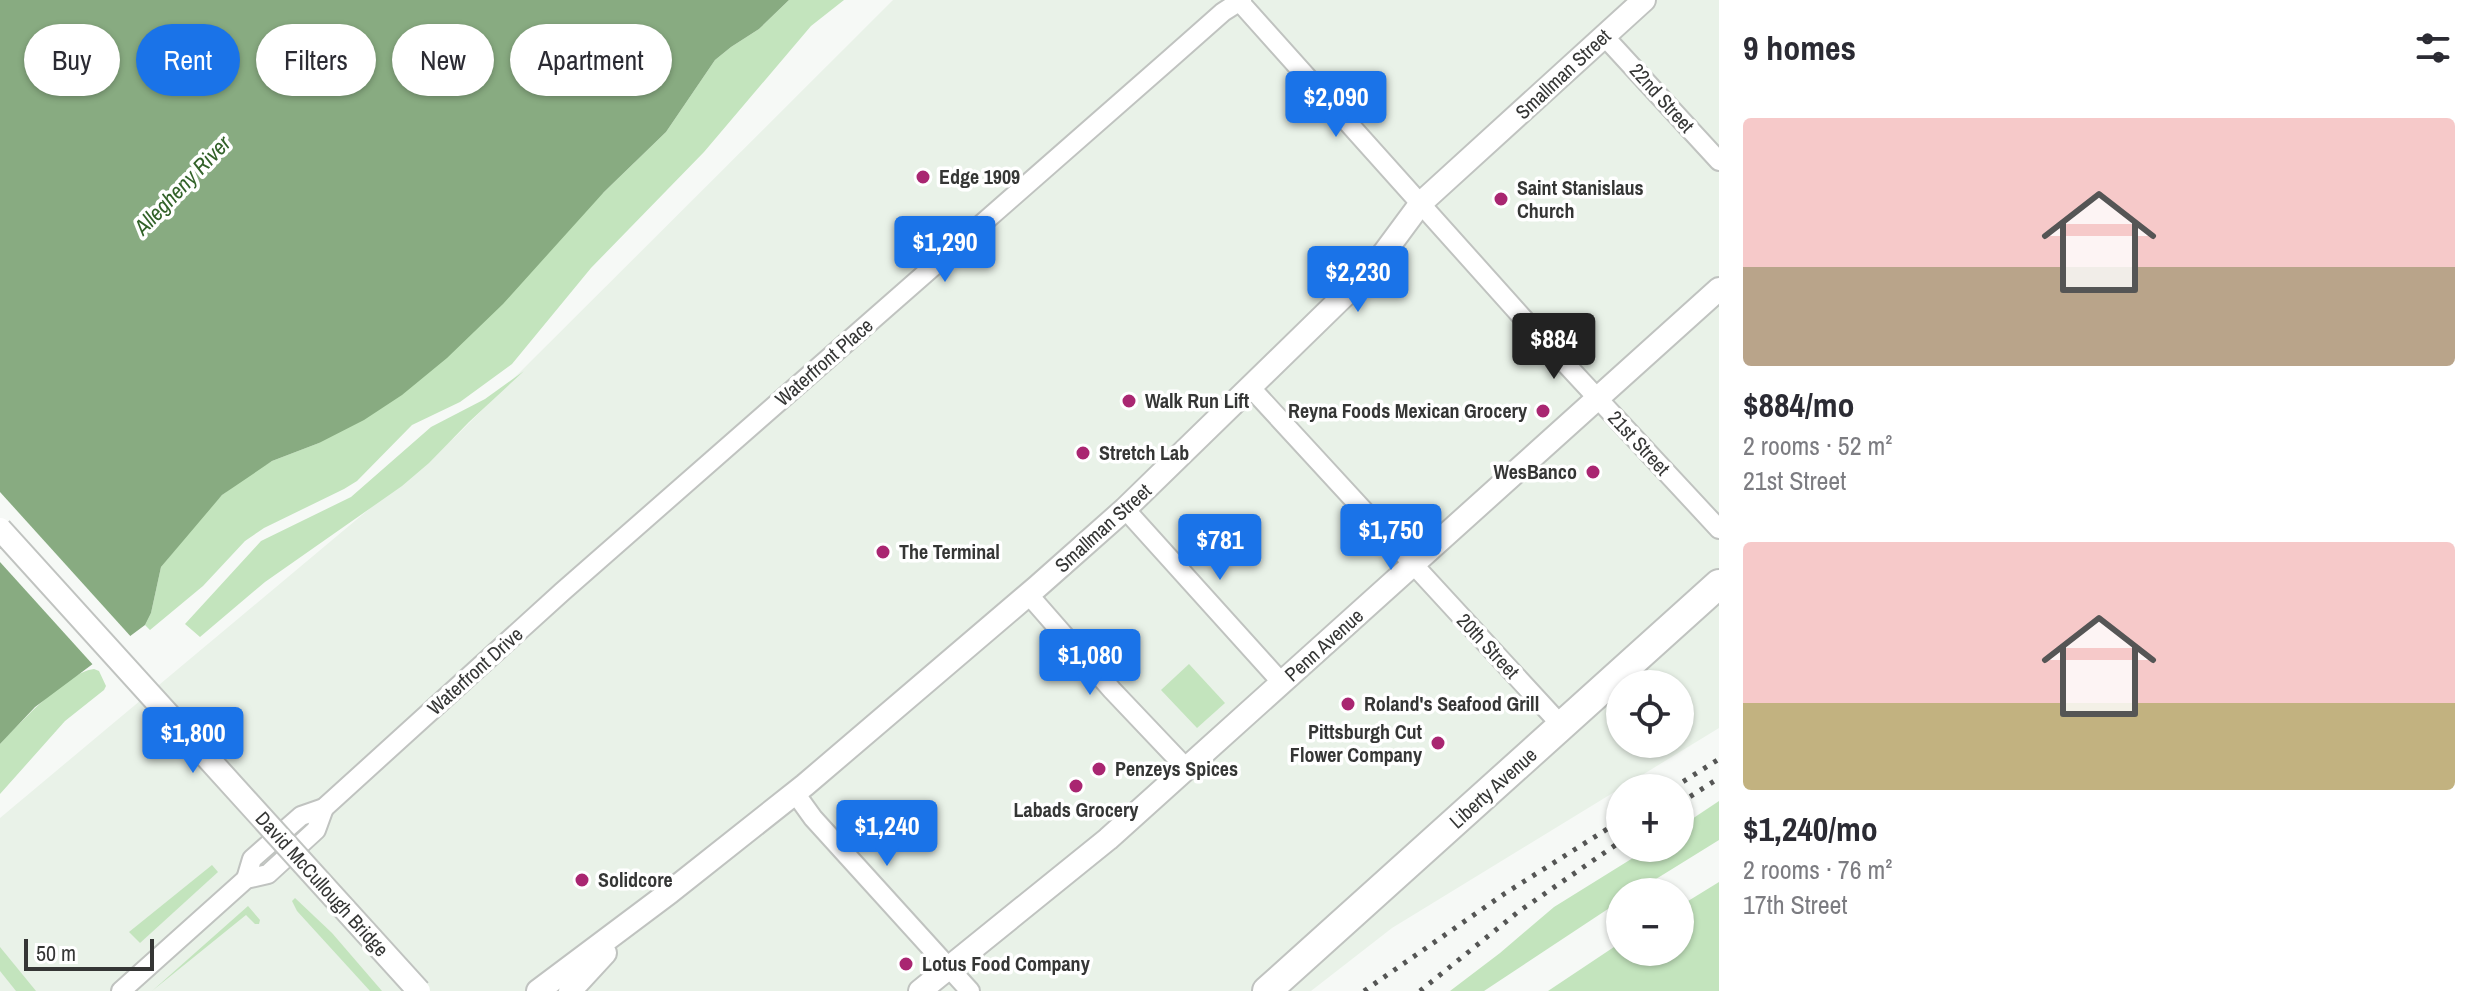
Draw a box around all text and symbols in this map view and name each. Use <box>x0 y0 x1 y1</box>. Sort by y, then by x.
street label: Smallman Street <box>1509 22 1617 125</box>
chip: Buy <box>24 24 120 96</box>
chip: Rent <box>136 24 240 96</box>
chip: Filters <box>256 24 376 96</box>
chip: New <box>392 24 494 96</box>
chip: Apartment <box>510 24 672 96</box>
text: 9 homes <box>1743 25 1856 71</box>
icon: filters <box>2411 26 2455 70</box>
street label: 22nd Street <box>1624 57 1701 139</box>
pin: $2,090 <box>1271 71 1401 139</box>
text: $2,090 <box>1303 79 1369 114</box>
water label: Allegheny River <box>126 128 238 242</box>
place label: Edge 1909 <box>939 163 1020 190</box>
marker: Edge 1909 <box>914 168 932 186</box>
icon: home <box>2027 170 2171 314</box>
place label: Saint Stanislaus Church <box>1517 174 1644 224</box>
marker: Saint Stanislaus Church <box>1492 190 1510 208</box>
pin: $1,290 <box>880 216 1010 284</box>
text: $1,290 <box>912 224 978 259</box>
pin: $2,230 <box>1293 246 1423 314</box>
text: $2,230 <box>1325 254 1391 289</box>
street label: Waterfront Place <box>769 312 878 412</box>
pin: $884 <box>1507 313 1601 381</box>
text: $884 <box>1530 321 1578 356</box>
text: $884/mo <box>1743 382 1855 428</box>
place label: Walk Run Lift <box>1145 387 1250 414</box>
marker: Walk Run Lift <box>1120 392 1138 410</box>
place label: Reyna Foods Mexican Grocery <box>1288 397 1528 424</box>
marker: Reyna Foods Mexican Grocery <box>1534 402 1552 420</box>
street label: 21st Street <box>1602 404 1677 481</box>
text: 2 rooms · 52 m² <box>1743 428 1892 463</box>
place label: Stretch Lab <box>1099 439 1189 466</box>
marker: Stretch Lab <box>1074 444 1092 462</box>
place label: WesBanco <box>1493 458 1577 485</box>
marker: WesBanco <box>1584 463 1602 481</box>
text: 21st Street <box>1743 463 1846 498</box>
street label: Smallman Street <box>1049 477 1157 578</box>
pin: $1,750 <box>1326 504 1456 572</box>
text: $1,750 <box>1358 512 1424 547</box>
pin: $781 <box>1173 514 1267 582</box>
text: $781 <box>1196 522 1244 557</box>
place label: The Terminal <box>899 538 1000 565</box>
marker: The Terminal <box>874 543 892 561</box>
icon: home <box>2027 594 2171 738</box>
street label: Penn Avenue <box>1278 602 1369 687</box>
street label: 20th Street <box>1451 607 1526 685</box>
street label: Waterfront Drive <box>421 621 528 721</box>
pin: $1,080 <box>1025 629 1155 697</box>
text: $1,080 <box>1057 637 1123 672</box>
map controls <box>1606 670 1694 966</box>
button: locate <box>1606 670 1694 758</box>
place label: Roland's Seafood Grill <box>1364 690 1539 717</box>
marker: Roland's Seafood Grill <box>1339 695 1357 713</box>
pin: $1,800 <box>128 707 258 775</box>
text: $1,800 <box>160 715 226 750</box>
place label: Pittsburgh Cut Flower Company <box>1290 718 1423 768</box>
marker: Pittsburgh Cut Flower Company <box>1429 734 1447 752</box>
street label: Liberty Avenue <box>1443 741 1542 834</box>
place label: Penzeys Spices <box>1115 755 1238 782</box>
marker: Penzeys Spices <box>1090 760 1108 778</box>
button: + <box>1606 774 1694 862</box>
marker: Labads Grocery <box>1067 777 1085 795</box>
place label: Labads Grocery <box>1014 796 1139 823</box>
pin: $1,240 <box>822 800 952 868</box>
street label: David McCullough Bridge <box>250 805 395 962</box>
text: $1,240/mo <box>1743 806 1878 852</box>
text: $1,240 <box>854 808 920 843</box>
text: 2 rooms · 76 m² <box>1743 852 1892 887</box>
place label: Solidcore <box>598 866 673 893</box>
marker: Solidcore <box>573 871 591 889</box>
button: − <box>1606 878 1694 966</box>
text: 17th Street <box>1743 887 1847 922</box>
scale bar <box>24 935 154 971</box>
text: 50 m <box>36 938 76 968</box>
place label: Lotus Food Company <box>922 950 1091 977</box>
marker: Lotus Food Company <box>897 955 915 973</box>

